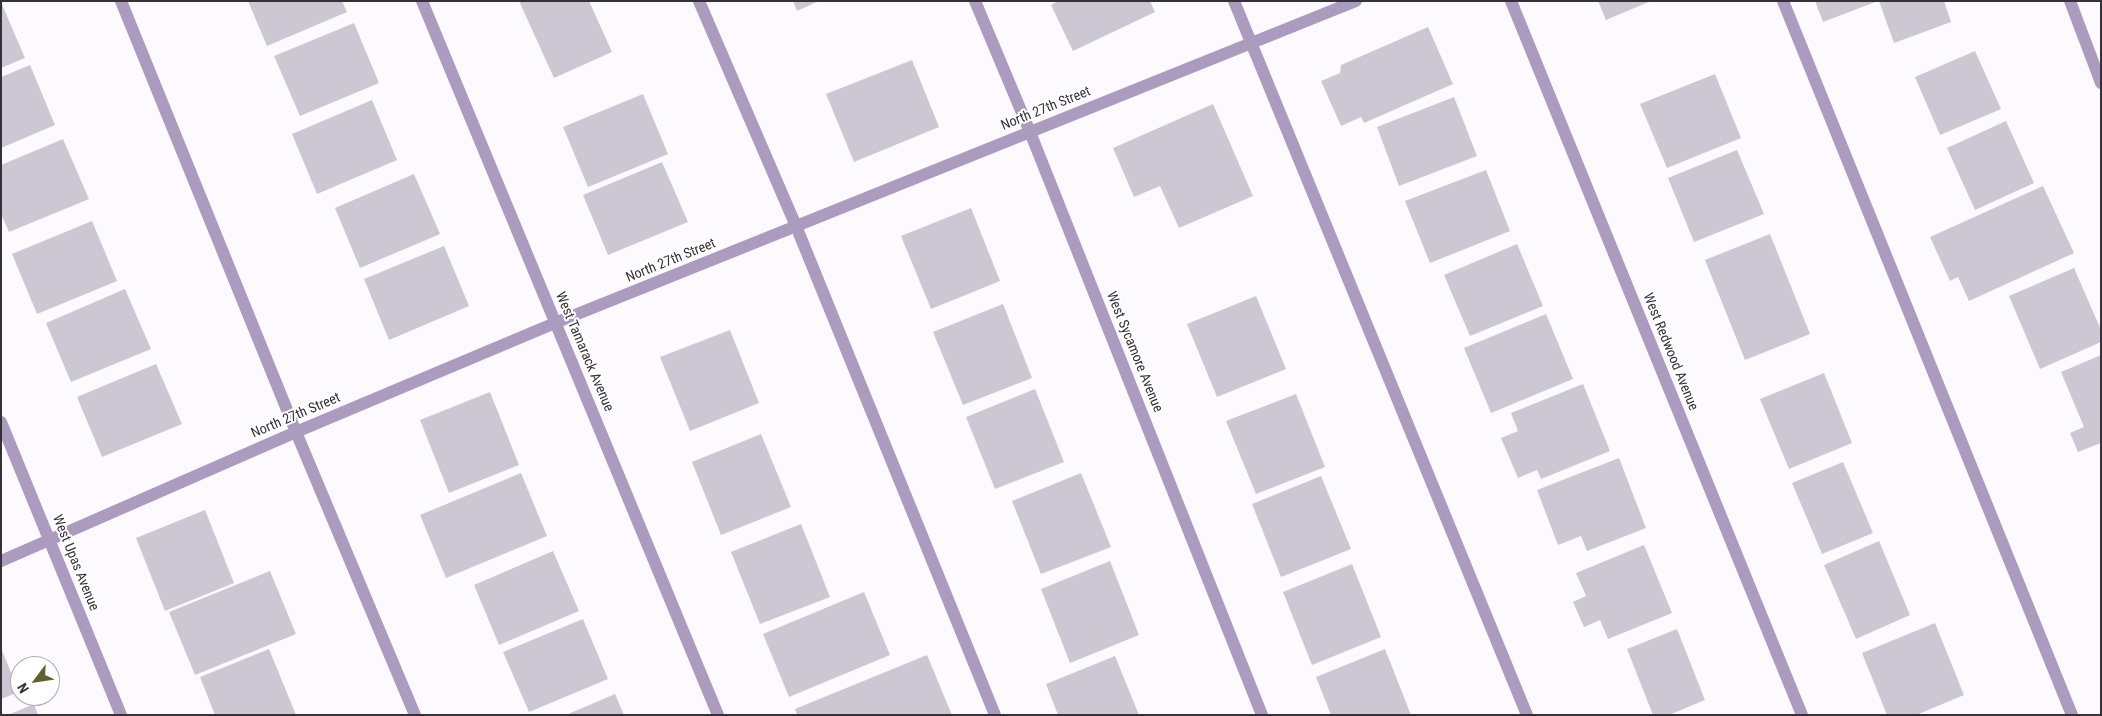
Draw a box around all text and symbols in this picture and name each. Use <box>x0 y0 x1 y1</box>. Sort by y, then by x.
street label: North 27th Street <box>999 83 1093 135</box>
street label: North 27th Street <box>624 235 718 287</box>
street label: West Sycamore Avenue <box>1102 289 1166 415</box>
street label: West Tamarack Avenue <box>551 290 617 414</box>
street label: West Redwood Avenue <box>1639 291 1701 413</box>
street label: North 27th Street <box>249 390 343 442</box>
street label: West Upas Avenue <box>48 513 102 613</box>
north arrow <box>10 656 60 706</box>
text: N <box>14 680 32 696</box>

